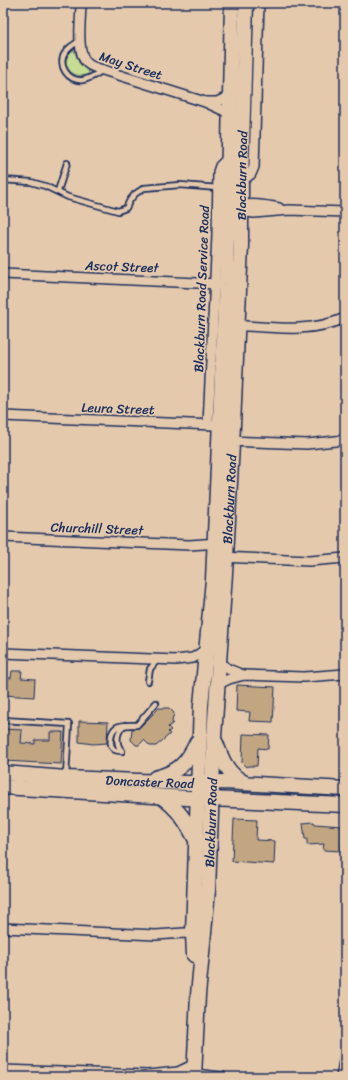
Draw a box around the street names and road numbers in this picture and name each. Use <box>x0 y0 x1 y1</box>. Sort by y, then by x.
street label: May Street <box>96 44 166 87</box>
street label: Blackburn Road <box>230 129 254 220</box>
street label: Blackburn Road Service Road <box>187 204 216 373</box>
street label: Ascot Street <box>84 254 160 279</box>
street label: Leura Street <box>81 396 155 421</box>
street label: Blackburn Road <box>216 453 243 544</box>
street label: Churchill Street <box>50 515 144 542</box>
street label: Doncaster Road <box>105 769 195 795</box>
street label: Blackburn Road <box>198 776 224 868</box>

